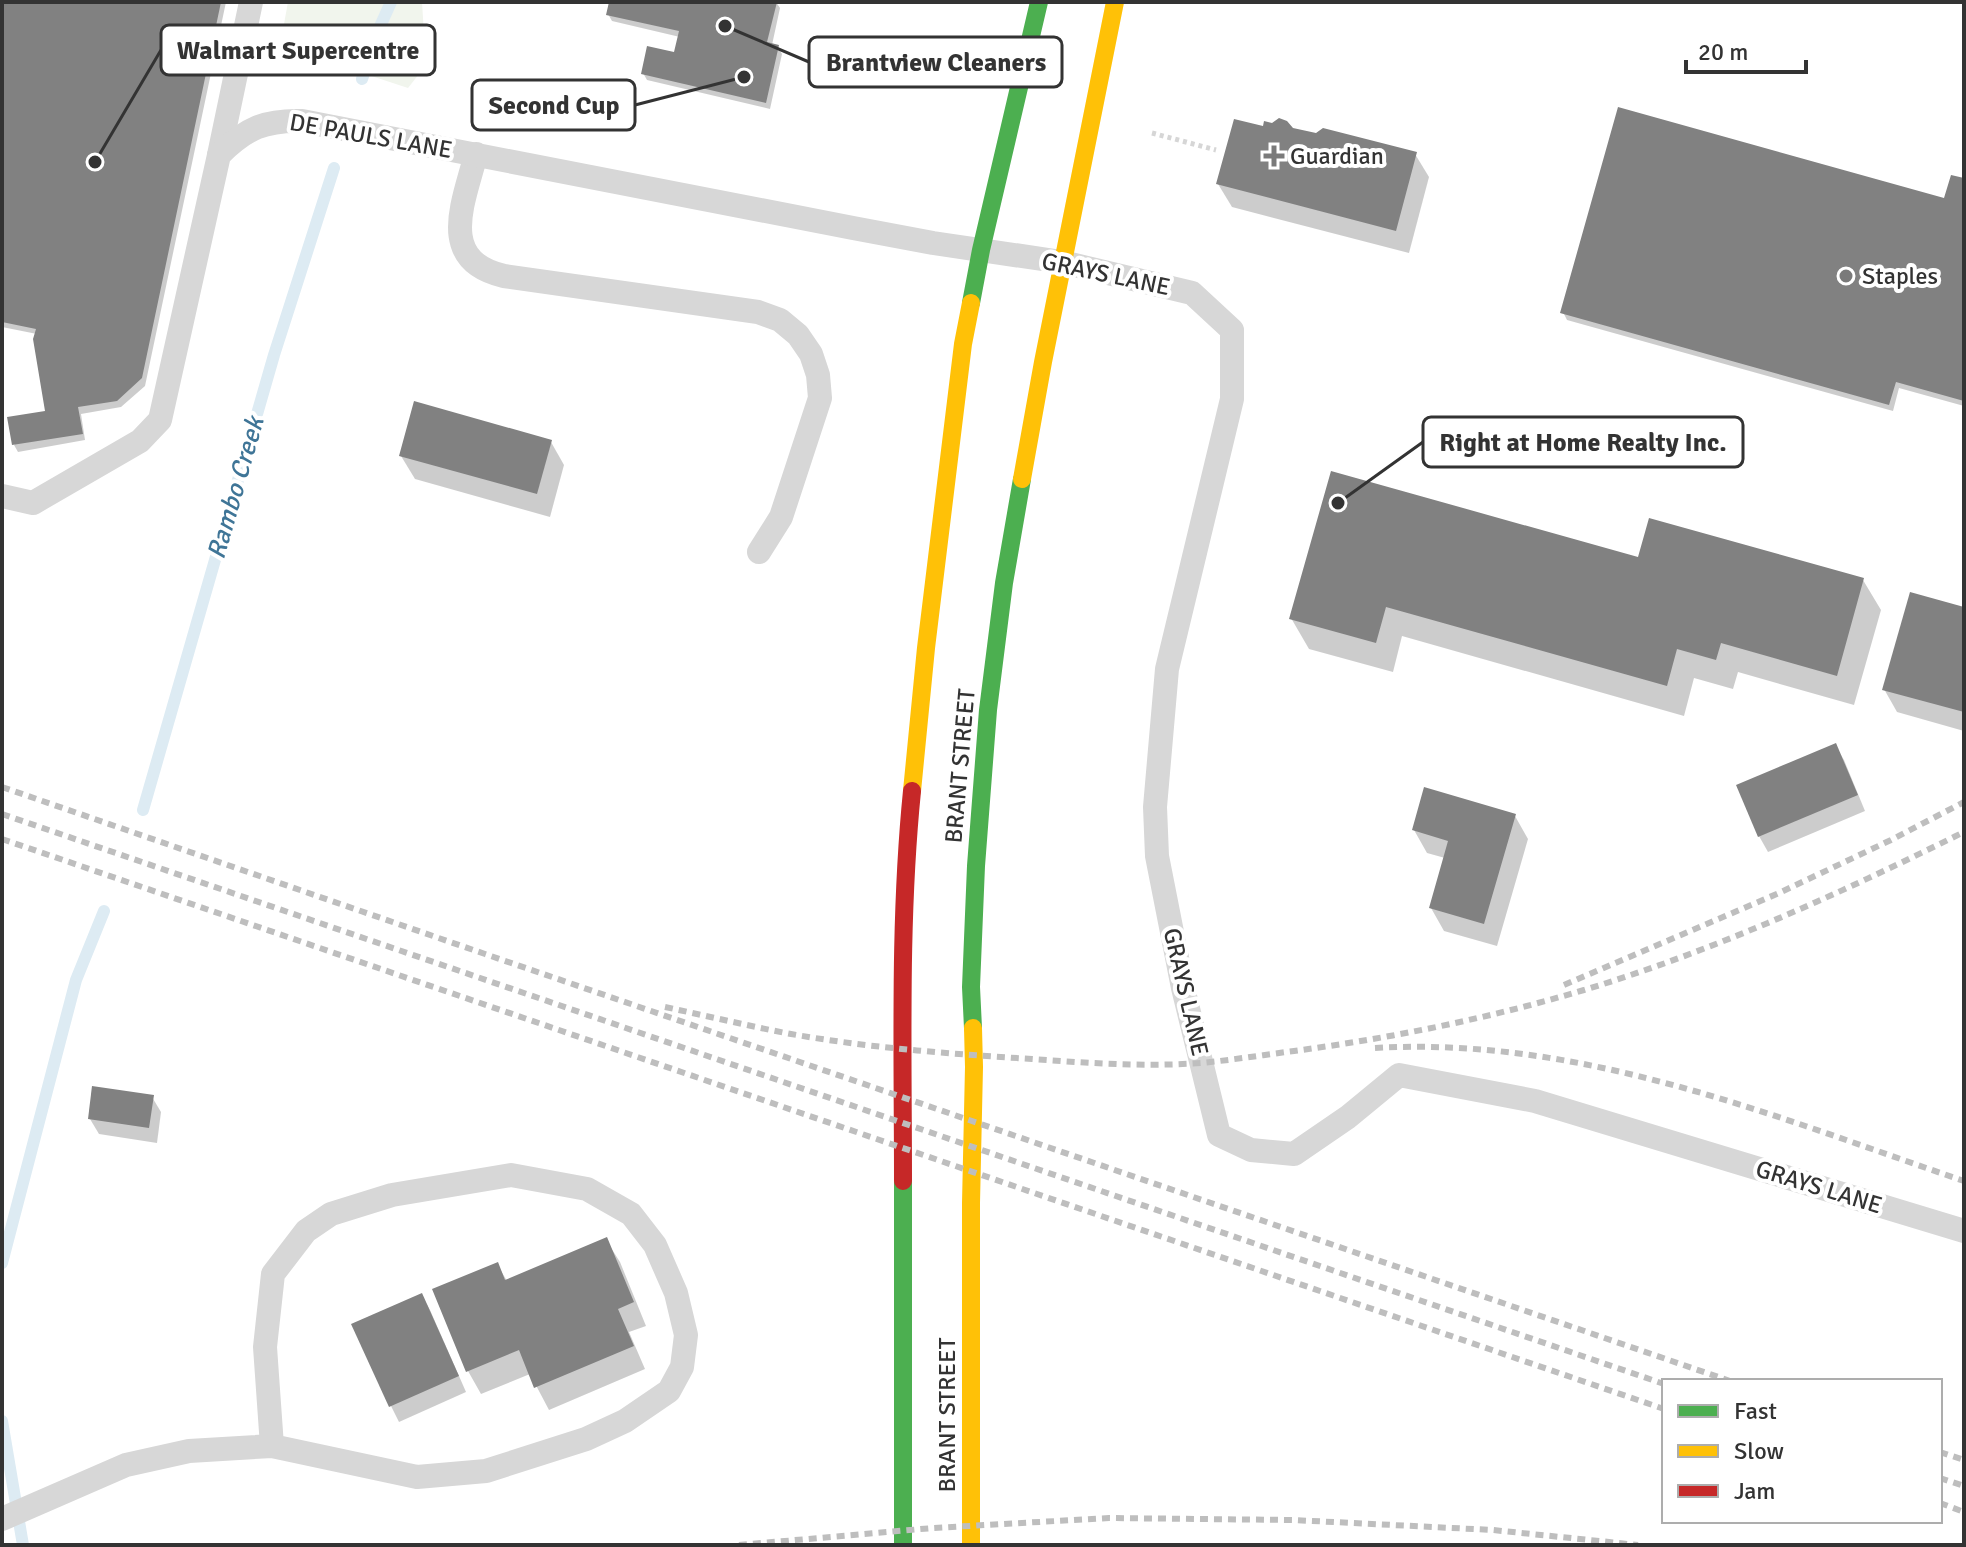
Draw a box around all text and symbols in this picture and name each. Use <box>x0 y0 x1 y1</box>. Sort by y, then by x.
scale bar <box>1686 24 1806 74</box>
callout: Walmart Supercentre <box>161 25 435 75</box>
text: Walmart Supercentre <box>177 35 419 67</box>
callout: Brantview Cleaners <box>809 37 1062 87</box>
text: 20 m <box>1698 37 1748 67</box>
text: Brantview Cleaners <box>826 47 1046 79</box>
callout: Second Cup <box>472 80 635 130</box>
text: Second Cup <box>488 90 620 122</box>
street label: DE PAULS LANE <box>287 107 455 165</box>
place label: Guardian <box>1290 141 1384 171</box>
marker: Guardian <box>1265 147 1283 165</box>
street label: GRAYS LANE <box>1039 246 1173 302</box>
place label: Staples <box>1862 261 1938 291</box>
marker: Staples <box>1837 267 1855 285</box>
water label: Rambo Creek <box>200 411 272 563</box>
callout: Right at Home Realty Inc. <box>1423 417 1743 467</box>
text: Right at Home Realty Inc. <box>1439 427 1727 459</box>
street label: BRANT STREET <box>938 687 982 844</box>
street label: GRAYS LANE <box>1157 925 1215 1059</box>
street label: GRAYS LANE <box>1752 1154 1886 1220</box>
street label: BRANT STREET <box>932 1337 962 1492</box>
legend <box>1662 1379 1942 1523</box>
text: Fast <box>1734 1396 1777 1426</box>
text: Slow <box>1734 1436 1784 1466</box>
text: Jam <box>1734 1476 1775 1506</box>

